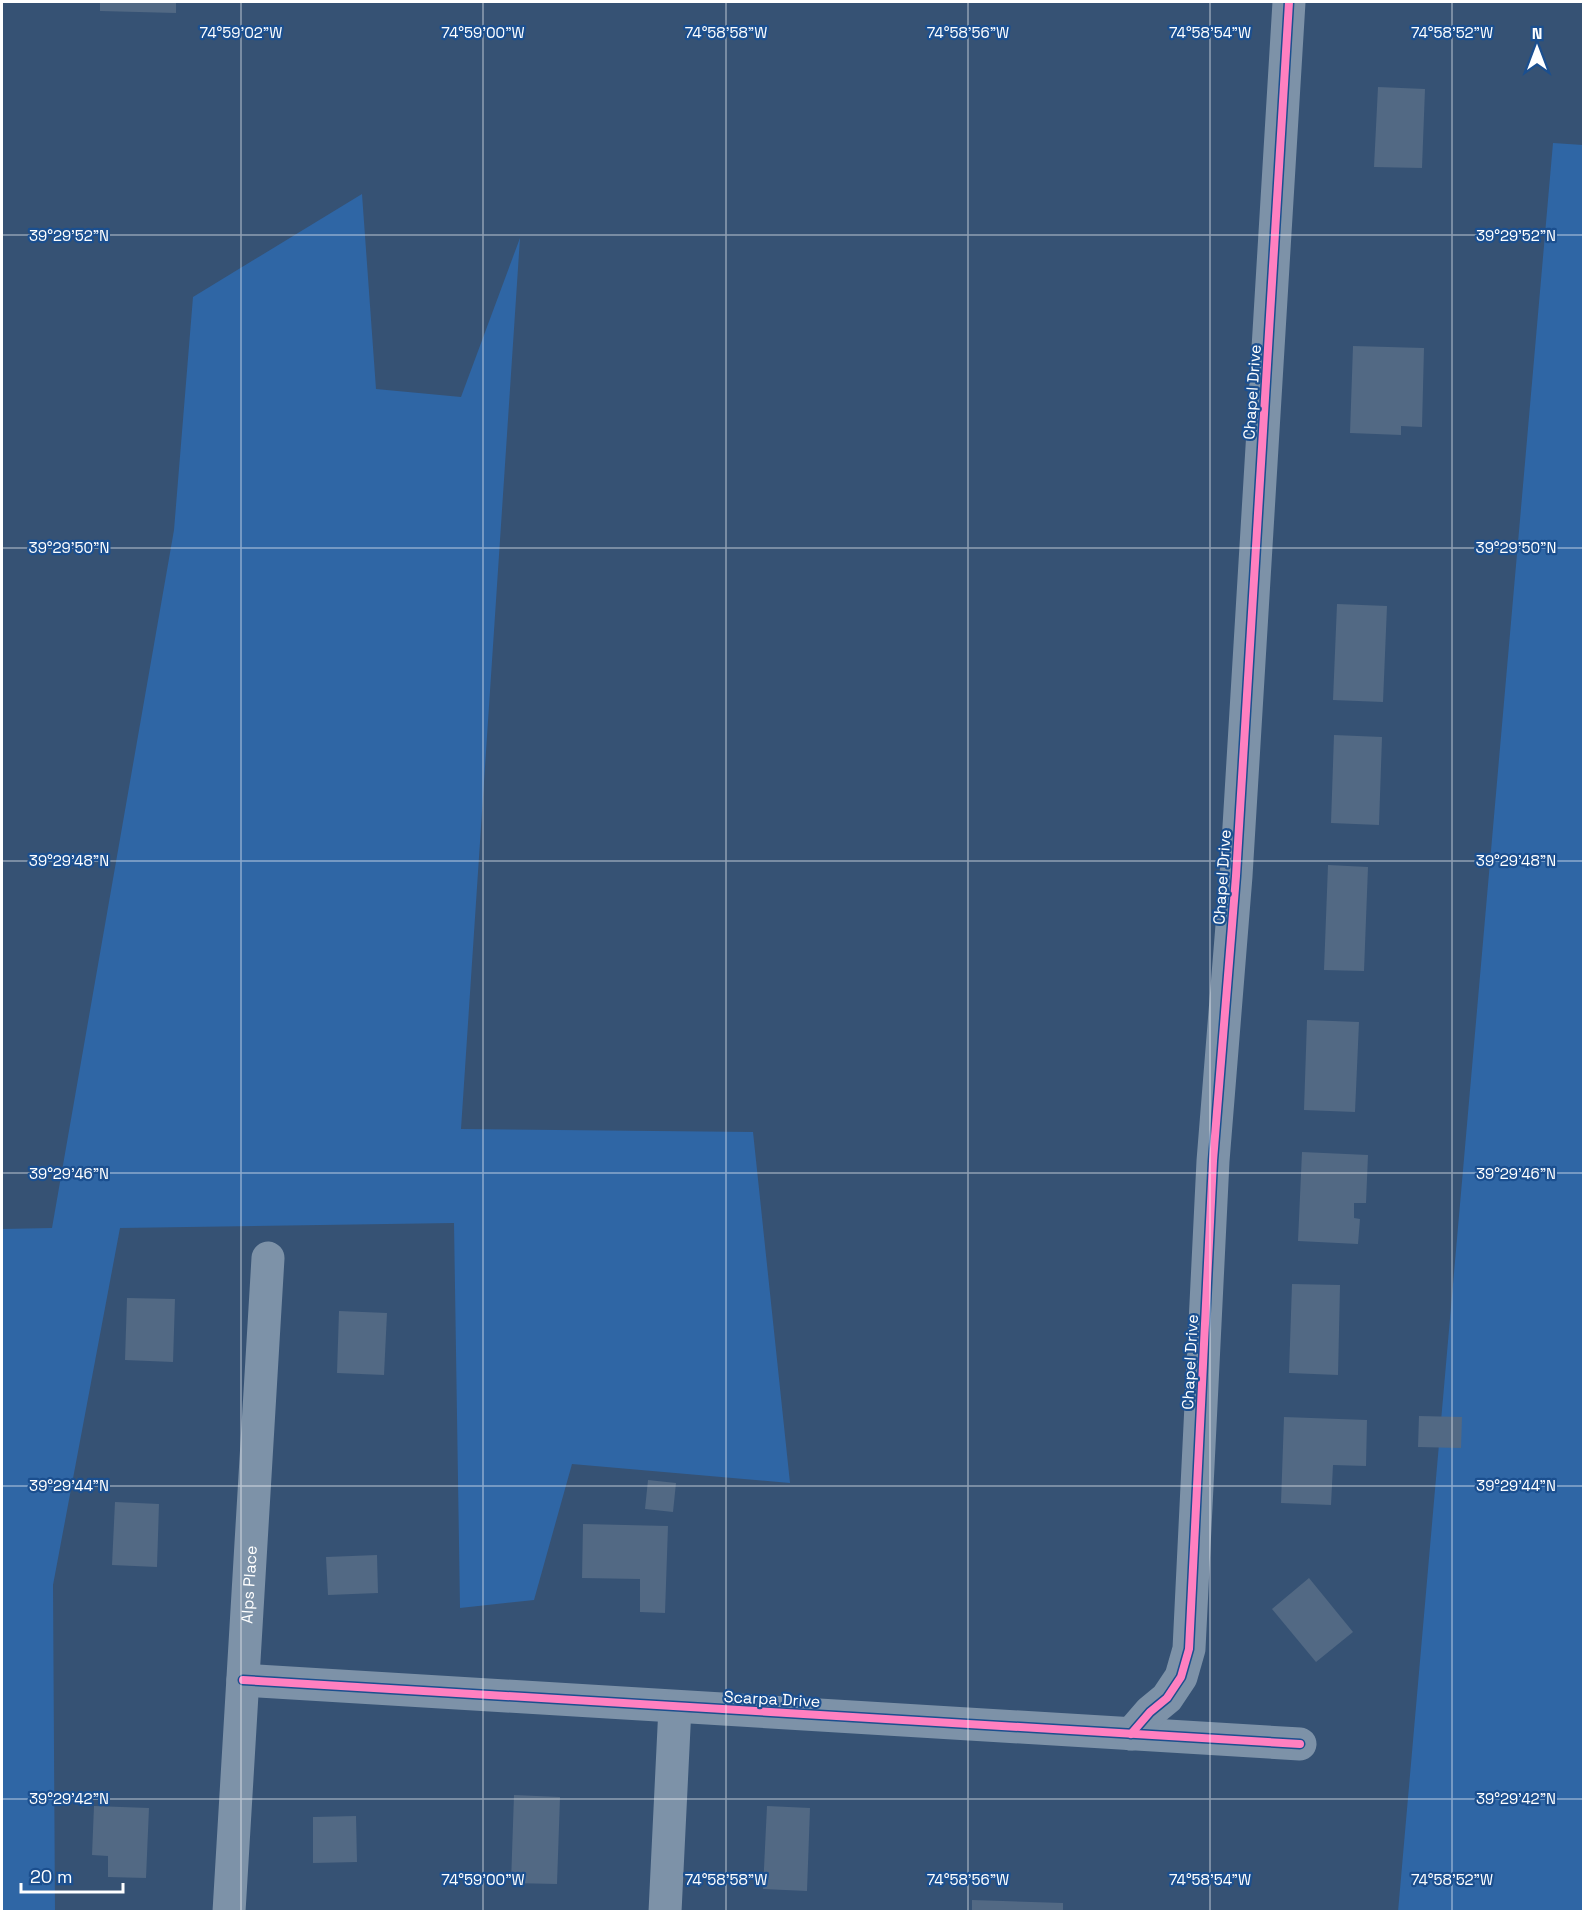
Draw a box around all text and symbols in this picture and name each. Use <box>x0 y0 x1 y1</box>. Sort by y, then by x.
north arrow <box>1507 18 1567 78</box>
text: 74°59'02"W <box>200 23 282 42</box>
text: 74°59'00"W <box>441 23 525 42</box>
text: 74°58'58"W <box>685 23 767 42</box>
text: 74°58'56"W <box>927 23 1009 42</box>
text: 74°58'54"W <box>1169 23 1251 42</box>
text: 74°58'52"W <box>1411 23 1493 42</box>
text: N <box>1532 23 1542 44</box>
text: 39°29'52"N <box>29 226 109 245</box>
text: 39°29'52"N <box>1476 226 1556 245</box>
street label: Chapel Drive <box>1238 344 1266 440</box>
text: 39°29'50"N <box>29 538 109 557</box>
text: 39°29'50"N <box>1476 538 1556 557</box>
street label: Chapel Drive <box>1208 829 1236 925</box>
text: 39°29'48"N <box>29 851 109 870</box>
text: 39°29'48"N <box>1476 851 1556 870</box>
text: 39°29'46"N <box>29 1164 109 1183</box>
text: 39°29'46"N <box>1476 1164 1556 1183</box>
street label: Chapel Drive <box>1177 1314 1203 1410</box>
text: 39°29'44"N <box>29 1476 109 1495</box>
text: 39°29'44"N <box>1476 1476 1556 1495</box>
street label: Alps Place <box>236 1545 261 1624</box>
street label: Scarpa Drive <box>723 1686 821 1712</box>
text: 39°29'42"N <box>29 1789 109 1808</box>
text: 39°29'42"N <box>1476 1789 1556 1808</box>
scale bar <box>21 1856 123 1894</box>
text: 20 m <box>30 1865 73 1888</box>
text: 74°59'00"W <box>441 1870 525 1889</box>
text: 74°58'58"W <box>685 1870 767 1889</box>
text: 74°58'56"W <box>927 1870 1009 1889</box>
text: 74°58'54"W <box>1169 1870 1251 1889</box>
text: 74°58'52"W <box>1411 1870 1493 1889</box>

